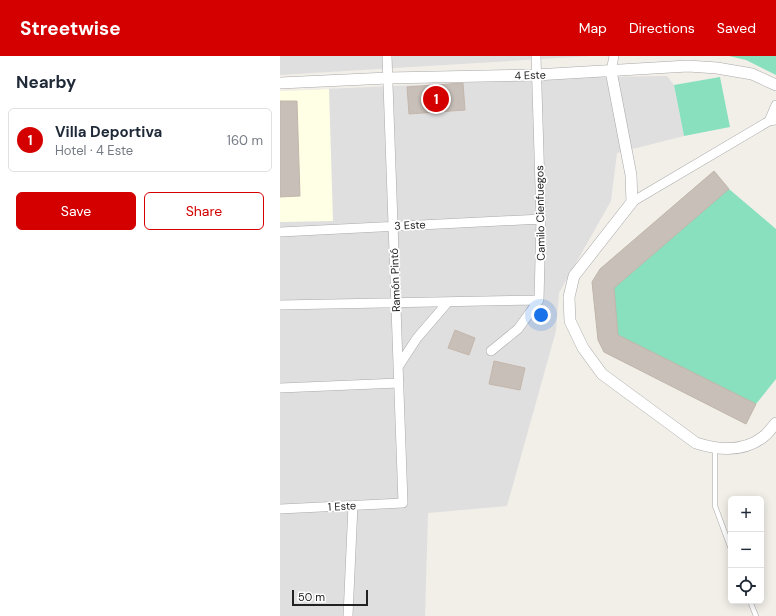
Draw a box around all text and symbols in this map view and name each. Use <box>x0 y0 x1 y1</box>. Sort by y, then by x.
text: Streetwise <box>20 16 121 41</box>
text: Map <box>579 19 607 37</box>
text: Directions <box>629 19 695 37</box>
text: Saved <box>717 19 756 37</box>
street label: 4 Este <box>514 67 546 83</box>
text: Nearby <box>16 71 76 93</box>
pin: 1 <box>423 84 449 114</box>
text: Villa Deportiva <box>55 122 162 142</box>
text: 1 <box>28 132 32 149</box>
text: 160 m <box>227 132 263 149</box>
text: Hotel · 4 Este <box>55 142 133 159</box>
street label: Camilo Cienfuegos <box>532 165 548 261</box>
button: Save <box>16 192 136 230</box>
button: Share <box>144 192 264 230</box>
street label: 3 Este <box>394 217 426 233</box>
street label: Ramón Pintó <box>387 248 403 312</box>
your location <box>531 305 551 325</box>
map controls <box>728 496 764 604</box>
button: + <box>728 496 764 532</box>
street label: 1 Este <box>328 498 356 514</box>
button: − <box>728 532 764 568</box>
button: locate <box>728 568 764 604</box>
scale bar <box>292 588 368 607</box>
text: 50 m <box>298 590 325 604</box>

